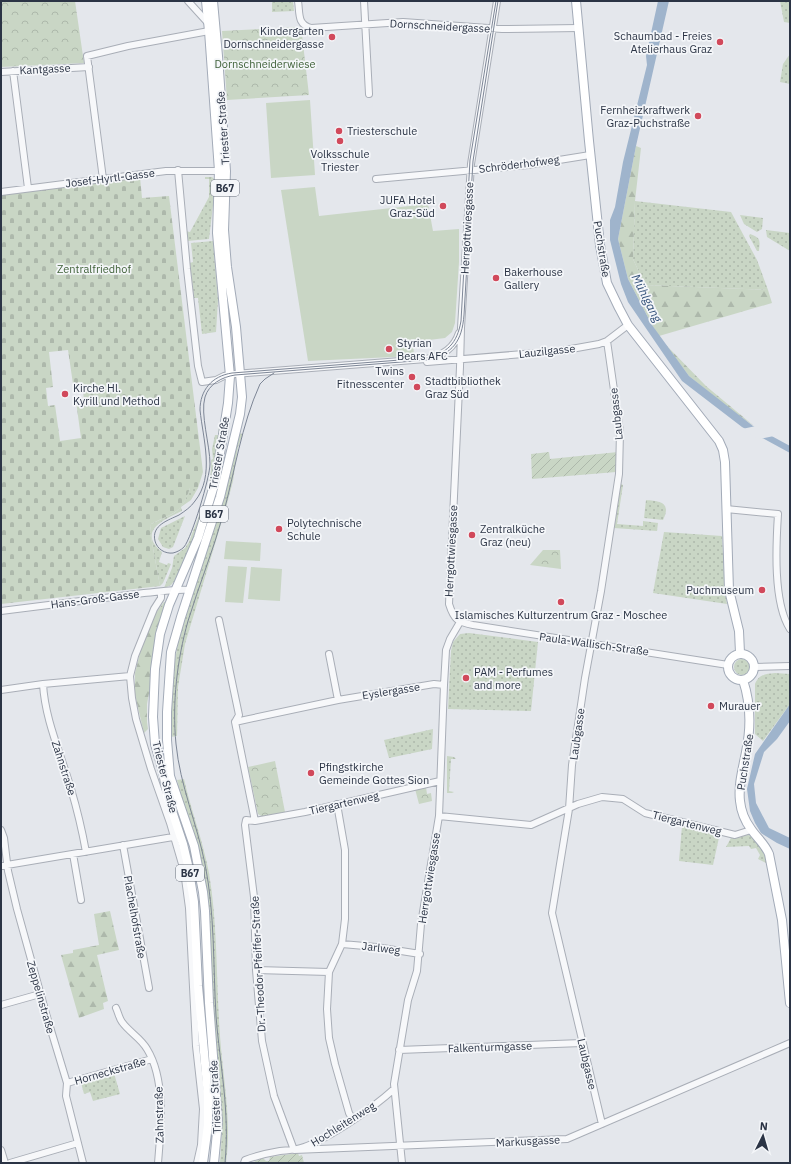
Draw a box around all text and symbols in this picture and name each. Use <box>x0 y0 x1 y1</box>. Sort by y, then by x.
street label: Dornschneidergasse <box>389 16 491 36</box>
place label: Kindergarten Dornschneidergasse <box>223 24 324 51</box>
place label: Schaumbad - Freies Atelierhaus Graz <box>614 29 712 56</box>
marker: Kindergarten Dornschneidergasse <box>327 32 337 42</box>
marker: Schaumbad - Freies Atelierhaus Graz <box>715 37 725 47</box>
park label: Dornschneiderwiese <box>214 57 316 71</box>
street label: Kantgasse <box>19 61 71 77</box>
street label: Triester Straße <box>213 91 233 165</box>
place label: Fernheizkraftwerk Graz-Puchstraße <box>600 103 690 130</box>
marker: Fernheizkraftwerk Graz-Puchstraße <box>693 111 703 121</box>
place label: Triesterschule <box>347 124 417 138</box>
marker: Triesterschule <box>334 126 344 136</box>
marker: Volksschule Triester <box>335 136 345 146</box>
place label: Volksschule Triester <box>311 147 369 174</box>
street label: Schröderhofweg <box>478 152 560 176</box>
street label: Josef-Hyrtl-Gasse <box>64 166 156 190</box>
road number: B67 <box>211 180 239 196</box>
street label: Herrgottwiesgasse <box>458 182 476 274</box>
place label: JUFA Hotel Graz-Süd <box>380 193 435 220</box>
marker: JUFA Hotel Graz-Süd <box>438 201 448 211</box>
street label: Puchstraße <box>591 220 613 278</box>
park label: Zentralfriedhof <box>57 262 131 276</box>
place label: Bakerhouse Gallery <box>504 265 563 292</box>
water label: Mühlgang <box>628 271 666 325</box>
marker: Bakerhouse Gallery <box>491 273 501 283</box>
place label: Styrian Bears AFC <box>397 336 448 363</box>
street label: Lauzilgasse <box>518 341 576 361</box>
marker: Styrian Bears AFC <box>384 344 394 354</box>
place label: Twins Fitnesscenter <box>337 364 404 391</box>
marker: Twins Fitnesscenter <box>407 372 417 382</box>
place label: Stadtbibliothek Graz Süd <box>425 374 501 401</box>
place label: Kirche Hl. Kyrill und Method <box>73 381 160 408</box>
marker: Stadtbibliothek Graz Süd <box>412 382 422 392</box>
street label: Laubgasse <box>606 387 626 441</box>
marker: Kirche Hl. Kyrill und Method <box>60 389 70 399</box>
street label: Triester Straße <box>206 416 232 490</box>
street label: Herrgottwiesgasse <box>442 505 460 597</box>
road number: B67 <box>200 506 228 522</box>
place label: Polytechnische Schule <box>287 516 362 543</box>
place label: Zentralküche Graz (neu) <box>480 522 545 549</box>
marker: Polytechnische Schule <box>274 524 284 534</box>
marker: Zentralküche Graz (neu) <box>467 530 477 540</box>
place label: Puchmuseum <box>686 583 754 597</box>
marker: Puchmuseum <box>757 585 767 595</box>
street label: Hans-Groß-Gasse <box>50 587 140 611</box>
marker: Islamisches Kulturzentrum Graz - Moschee <box>556 597 566 607</box>
place label: Islamisches Kulturzentrum Graz - Moschee <box>455 608 667 622</box>
street label: Paula-Wallisch-Straße <box>538 629 650 659</box>
place label: PAM - Perfumes and more <box>474 665 553 692</box>
marker: PAM - Perfumes and more <box>461 673 471 683</box>
street label: Eyslergasse <box>361 680 421 702</box>
place label: Murauer <box>719 699 760 713</box>
marker: Murauer <box>706 701 716 711</box>
street label: Laubgasse <box>566 707 588 761</box>
street label: Puchstraße <box>734 733 756 791</box>
street label: Zahnstraße <box>49 739 79 797</box>
street label: Triester Straße <box>149 740 181 814</box>
place label: Pfingstkirche Gemeinde Gottes Sion <box>319 760 429 787</box>
marker: Pfingstkirche Gemeinde Gottes Sion <box>306 768 316 778</box>
street label: Tiergartenweg <box>308 788 380 818</box>
street label: Tiergartenweg <box>651 808 723 838</box>
street label: Herrgottwiesgasse <box>415 831 443 925</box>
road number: B67 <box>176 865 204 881</box>
street label: Plachelhofstraße <box>121 874 149 960</box>
street label: Dr.-Theodor-Pfeiffer-Straße <box>247 896 269 1032</box>
street label: Jarlweg <box>361 939 401 957</box>
street label: Zeppelinstraße <box>24 959 58 1035</box>
street label: Laubgasse <box>574 1037 600 1091</box>
street label: Falkenturmgasse <box>448 1039 532 1055</box>
street label: Horneckstraße <box>73 1054 147 1088</box>
street label: Triester Straße <box>206 1060 224 1134</box>
street label: Zahnstraße <box>152 1086 166 1144</box>
street label: Hochleitenweg <box>308 1098 378 1149</box>
north arrow <box>743 1116 783 1156</box>
text: N <box>759 1119 768 1133</box>
street label: Markusgasse <box>495 1132 561 1150</box>

